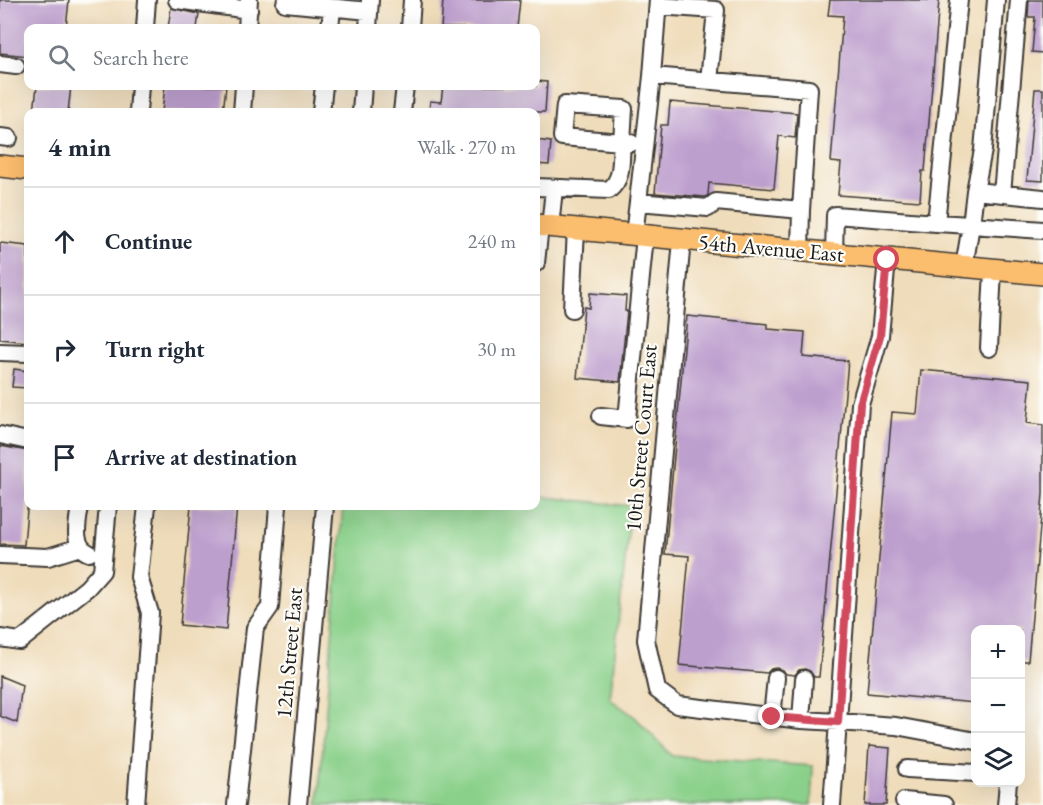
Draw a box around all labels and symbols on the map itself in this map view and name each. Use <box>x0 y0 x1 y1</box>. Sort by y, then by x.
street label: 54th Avenue East <box>697 227 845 269</box>
route start <box>873 246 899 272</box>
street label: 10th Street Court East <box>618 343 664 533</box>
street label: 12th Street East <box>269 586 309 720</box>
route end <box>758 703 784 729</box>

